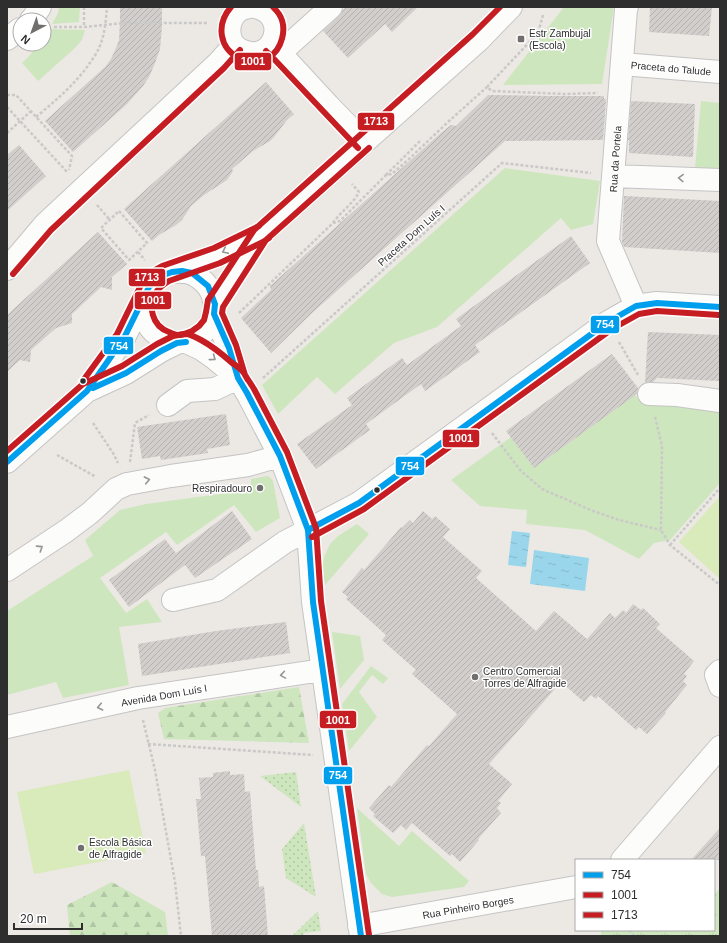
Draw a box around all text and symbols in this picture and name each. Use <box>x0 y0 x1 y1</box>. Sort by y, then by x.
north arrow <box>12 12 52 52</box>
place label: Estr Zambujal (Escola) <box>529 28 591 51</box>
text: N <box>18 32 32 47</box>
marker: Estr Zambujal (Escola) <box>516 34 526 44</box>
line badge: 1001 <box>234 52 272 71</box>
text: 1001 <box>241 55 265 67</box>
street label: Praceta do Talude <box>630 60 712 78</box>
line badge: 1713 <box>357 112 395 131</box>
text: 1713 <box>364 115 388 127</box>
street label: Rua da Portela <box>608 125 623 193</box>
one-way arrow <box>678 174 684 182</box>
street label: Praceta Dom Luís I <box>376 203 447 268</box>
one-way arrow <box>222 247 229 255</box>
line badge: 1713 <box>128 268 166 287</box>
text: 1713 <box>135 271 159 283</box>
line badge: 1001 <box>134 291 172 310</box>
text: 1001 <box>141 294 165 306</box>
line badge: 754 <box>590 315 620 334</box>
text: 754 <box>596 318 615 330</box>
line badge: 754 <box>103 336 134 355</box>
text: 754 <box>110 340 129 352</box>
one-way arrow <box>209 354 216 361</box>
unlabelled marker <box>78 376 88 386</box>
line badge: 1001 <box>442 429 480 448</box>
text: 1001 <box>449 432 473 444</box>
line badge: 754 <box>395 456 425 476</box>
text: 754 <box>401 460 420 472</box>
one-way arrow <box>144 476 150 485</box>
place label: Respiradouro <box>192 483 252 494</box>
marker: Respiradouro <box>255 483 265 493</box>
unlabelled marker <box>372 485 382 495</box>
one-way arrow <box>35 546 42 553</box>
place label: Centro Comercial Torres de Alfragide <box>483 666 567 689</box>
one-way arrow <box>280 670 287 679</box>
marker: Centro Comercial Torres de Alfragide <box>470 672 480 682</box>
street label: Avenida Dom Luís I <box>120 683 208 708</box>
one-way arrow <box>97 702 103 710</box>
line badge: 1001 <box>319 710 357 729</box>
text: 1001 <box>326 714 350 726</box>
line badge: 754 <box>323 766 353 785</box>
text: 754 <box>329 769 348 781</box>
place label: Escola Básica de Alfragide <box>89 837 152 860</box>
marker: Escola Básica de Alfragide <box>76 843 86 853</box>
legend <box>575 859 715 931</box>
text: 754 <box>611 868 631 882</box>
text: 1001 <box>611 888 638 902</box>
street label: Rua Pinheiro Borges <box>422 894 514 921</box>
scale bar <box>14 905 82 931</box>
text: 1713 <box>611 908 638 922</box>
text: 20 m <box>20 912 47 926</box>

